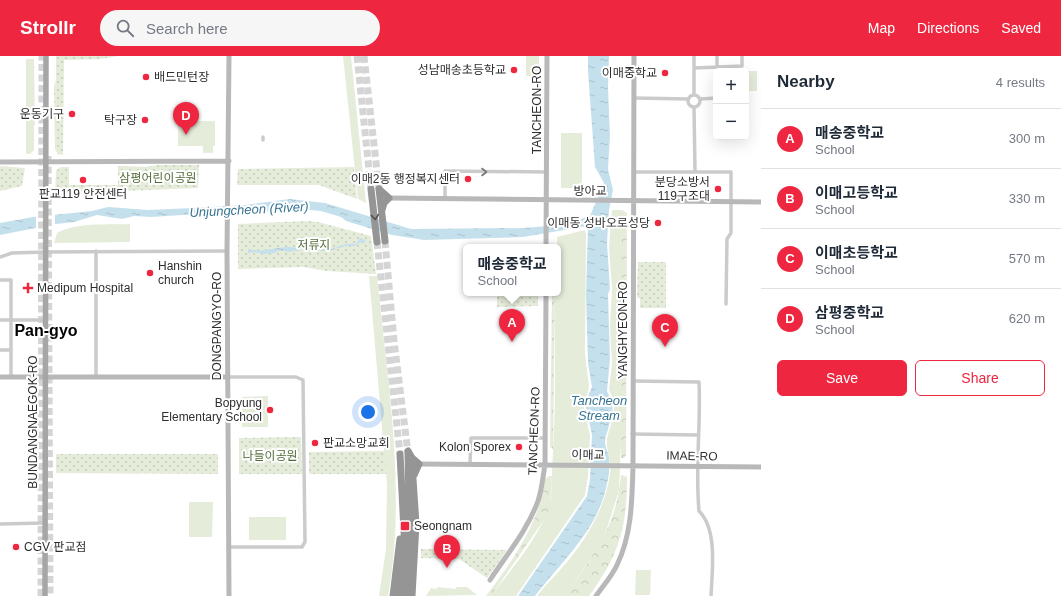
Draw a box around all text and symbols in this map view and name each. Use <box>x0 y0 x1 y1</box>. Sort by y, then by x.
search box <box>100 10 380 46</box>
text: Strollr <box>20 17 76 38</box>
icon: search <box>114 17 136 39</box>
text: Search here <box>146 20 228 37</box>
text: Map <box>868 20 895 36</box>
text: Directions <box>917 20 979 36</box>
text: Saved <box>1001 20 1041 36</box>
place label: 성남매송초등학교 <box>418 63 506 77</box>
marker: 성남매송초등학교 <box>509 65 519 75</box>
street label: TANCHEON-RO <box>530 66 544 154</box>
place label: 이매중학교 <box>602 66 657 80</box>
marker: 이매중학교 <box>660 68 670 78</box>
map controls <box>713 68 749 140</box>
button: + <box>713 68 749 104</box>
place label: 배드민턴장 <box>154 70 209 84</box>
marker: 배드민턴장 <box>141 72 151 82</box>
text: Nearby <box>777 72 835 91</box>
text: 4 results <box>996 75 1045 90</box>
pin: D <box>173 102 199 135</box>
button: − <box>713 104 749 140</box>
place label: 운동기구 <box>20 107 64 121</box>
marker: 운동기구 <box>67 109 77 119</box>
place label: 탁구장 <box>104 113 137 127</box>
marker: 탁구장 <box>140 115 150 125</box>
text: 매송중학교 <box>815 124 884 141</box>
text: A <box>785 131 795 146</box>
text: 300 m <box>1009 131 1045 146</box>
text: School <box>815 142 855 157</box>
one-way arrow <box>481 168 487 176</box>
park label: 삼평어린이공원 <box>119 171 197 185</box>
place label: 이매2동 행정복지센터 <box>351 172 460 186</box>
marker: 이매2동 행정복지센터 <box>463 174 473 184</box>
marker: 판교119 안전센터 <box>78 175 88 185</box>
place label: 분당소방서 119구조대 <box>655 175 710 203</box>
street label: 방아교 <box>573 184 607 198</box>
marker: 분당소방서 119구조대 <box>713 184 723 194</box>
text: 이매고등학교 <box>815 184 898 201</box>
place label: 판교119 안전센터 <box>39 187 127 201</box>
text: B <box>785 191 795 206</box>
text: 330 m <box>1009 191 1045 206</box>
water label: Unjungcheon (River) <box>189 199 309 220</box>
text: School <box>815 202 855 217</box>
one-way arrow <box>370 214 379 220</box>
place label: 이매동 성바오로성당 <box>547 216 650 230</box>
marker: 이매동 성바오로성당 <box>653 218 663 228</box>
park label: 저류지 <box>297 238 331 252</box>
popup <box>463 244 561 296</box>
text: 이매초등학교 <box>815 244 898 261</box>
text: C <box>785 251 795 266</box>
text: 570 m <box>1009 251 1045 266</box>
text: 매송중학교 <box>477 255 547 272</box>
place label: Hanshin church <box>158 259 202 287</box>
text: School <box>815 262 855 277</box>
marker: Hanshin church <box>145 268 155 278</box>
street label: DONGPANGYO-RO <box>210 272 224 380</box>
text: School <box>477 273 517 288</box>
place label: Medipum Hospital <box>37 281 133 295</box>
street label: YANGHYEON-RO <box>616 281 630 379</box>
marker: Medipum Hospital <box>22 282 34 294</box>
text: 삼평중학교 <box>815 304 884 321</box>
pin: A <box>499 309 525 342</box>
text: D <box>785 311 795 326</box>
text: 620 m <box>1009 311 1045 326</box>
pin: C <box>652 314 678 347</box>
district label: Pan-gyo <box>14 322 78 339</box>
text: School <box>815 322 855 337</box>
street label: BUNDANGNAEGOK-RO <box>26 355 40 489</box>
button: Save <box>777 360 907 396</box>
button: Share <box>915 360 1045 396</box>
street label: TANCHEON-RO <box>525 387 543 475</box>
water label: Tancheon Stream <box>571 393 627 423</box>
place label: Bopyung Elementary School <box>161 396 262 424</box>
your location <box>358 402 378 422</box>
marker: Bopyung Elementary School <box>265 405 275 415</box>
place label: 판교소망교회 <box>323 436 389 450</box>
marker: 판교소망교회 <box>310 438 320 448</box>
place label: Kolon Sporex <box>439 440 511 454</box>
marker: Kolon Sporex <box>514 442 524 452</box>
street label: 이매교 <box>571 448 605 462</box>
park label: 나들이공원 <box>242 449 298 463</box>
street label: IMAE-RO <box>666 449 718 463</box>
place label: Seongnam <box>414 519 472 533</box>
marker: Seongnam <box>399 520 411 532</box>
pin: B <box>434 535 460 568</box>
place label: CGV 판교점 <box>24 540 86 554</box>
marker: CGV 판교점 <box>11 542 21 552</box>

